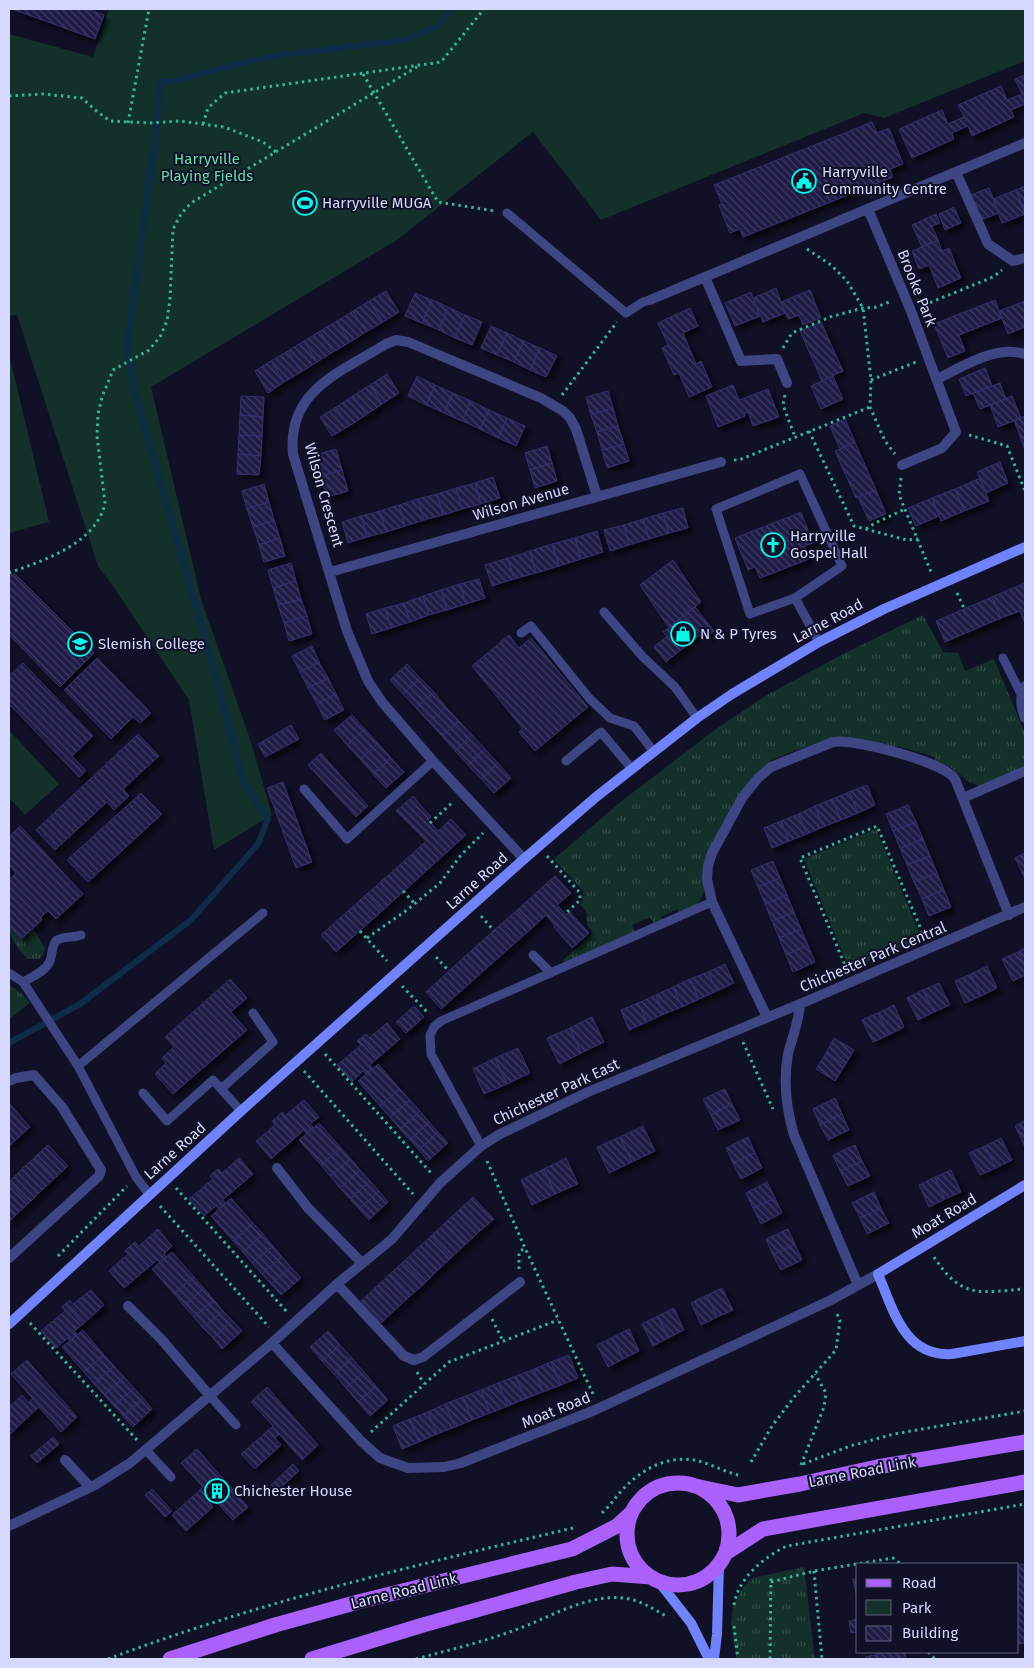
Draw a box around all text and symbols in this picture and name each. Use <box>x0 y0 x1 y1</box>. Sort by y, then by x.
park label: Harryville Playing Fields <box>161 150 253 185</box>
place label: Harryville Community Centre <box>822 163 947 198</box>
public building icon: Harryville Community Centre <box>791 168 817 194</box>
sports icon: Harryville MUGA <box>292 190 318 216</box>
place label: Harryville MUGA <box>322 194 432 212</box>
street label: Brooke Park <box>893 247 941 329</box>
street label: Wilson Crescent <box>301 441 348 550</box>
street label: Wilson Avenue <box>471 480 571 524</box>
place label: Harryville Gospel Hall <box>790 527 868 562</box>
church icon: Harryville Gospel Hall <box>760 532 786 558</box>
street label: Larne Road <box>790 595 866 647</box>
shop icon: N & P Tyres <box>670 621 696 647</box>
place label: N & P Tyres <box>700 625 777 643</box>
school or university icon: Slemish College <box>67 631 93 657</box>
place label: Slemish College <box>98 635 205 653</box>
street label: Larne Road <box>442 849 512 913</box>
street label: Chichester Park Central <box>797 918 949 996</box>
street label: Chichester Park East <box>490 1055 623 1129</box>
street label: Larne Road <box>140 1119 210 1183</box>
street label: Moat Road <box>908 1190 980 1242</box>
street label: Moat Road <box>519 1388 593 1432</box>
street label: Larne Road Link <box>807 1453 917 1491</box>
building icon: Chichester House <box>204 1478 230 1504</box>
place label: Chichester House <box>234 1482 352 1500</box>
legend <box>856 1563 1019 1653</box>
street label: Larne Road Link <box>349 1569 459 1613</box>
text: Road <box>902 1574 937 1592</box>
text: Park <box>902 1599 932 1617</box>
text: Building <box>902 1624 958 1642</box>

